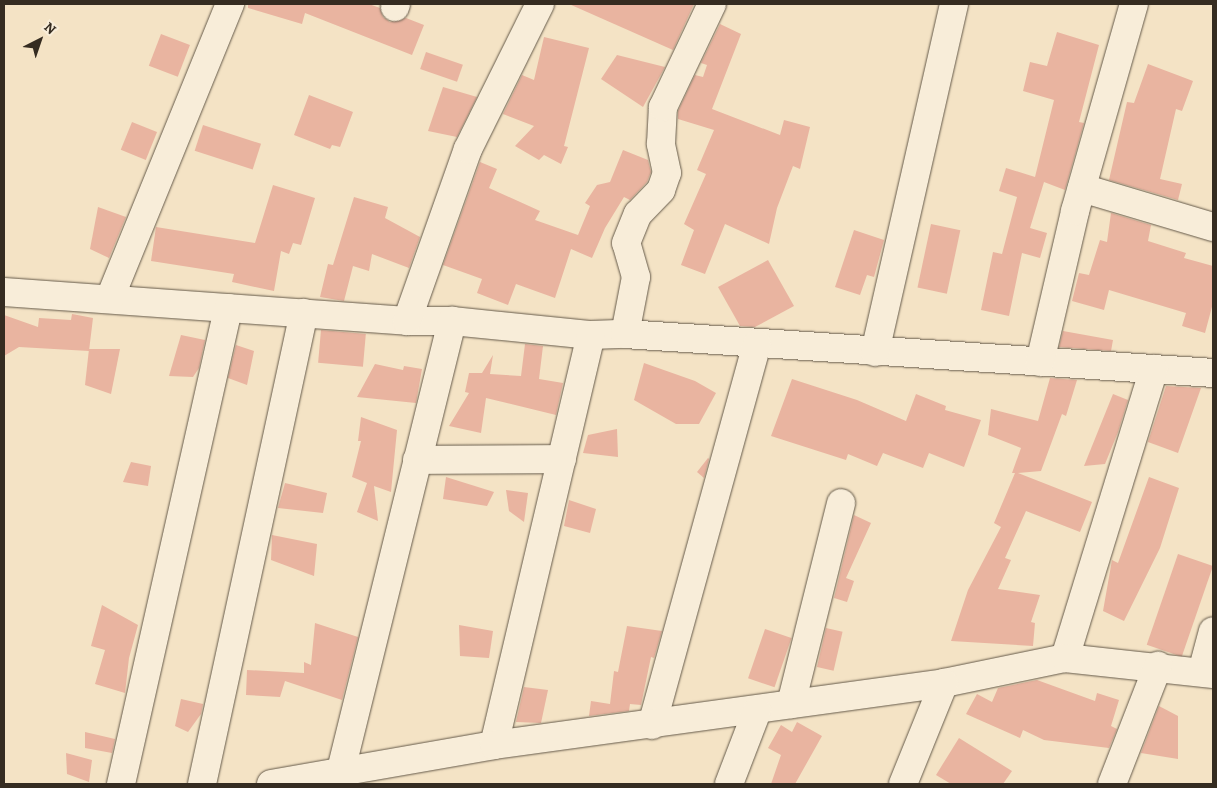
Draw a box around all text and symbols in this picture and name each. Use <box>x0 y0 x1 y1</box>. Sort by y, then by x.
north arrow <box>15 15 65 65</box>
text: N <box>40 18 60 39</box>

